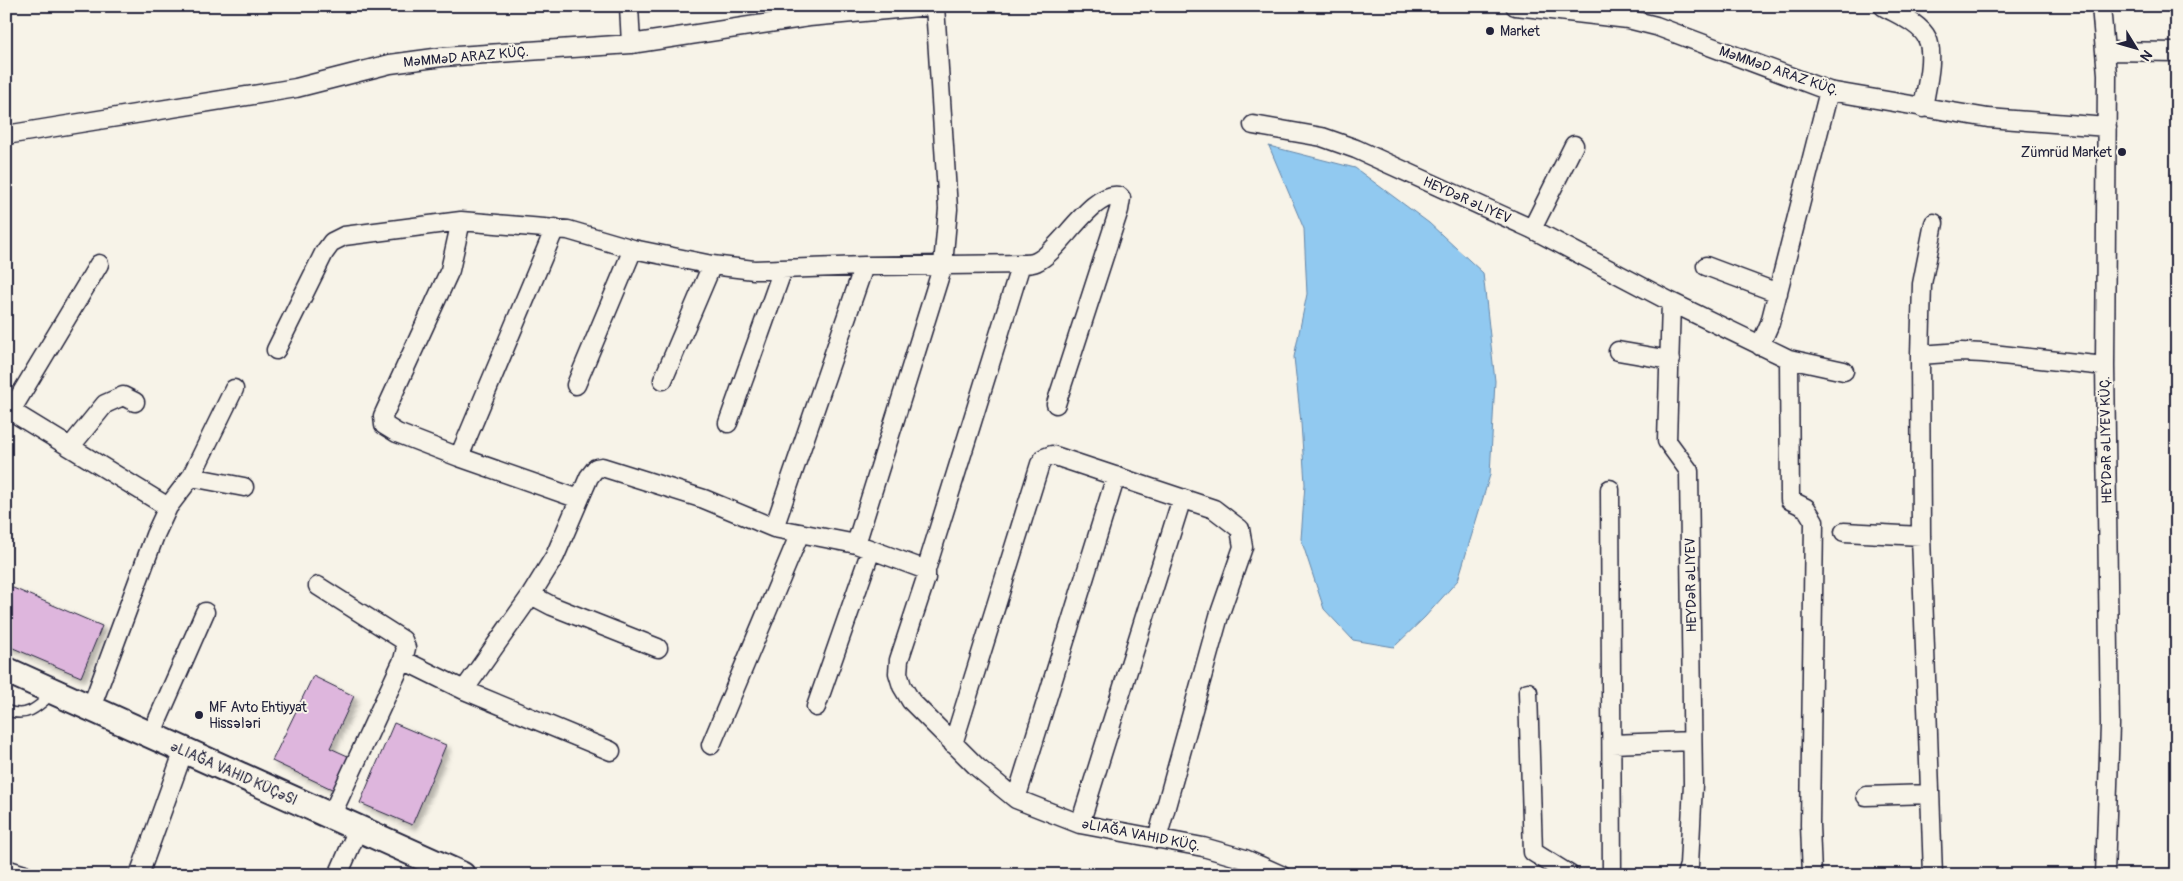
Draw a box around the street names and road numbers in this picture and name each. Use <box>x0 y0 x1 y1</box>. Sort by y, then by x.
street label: MƏMMƏD ARAZ KÜÇ. <box>403 43 529 71</box>
street label: MƏMMƏD ARAZ KÜÇ. <box>1717 43 1841 99</box>
street label: HEYDƏR ƏLIYEV <box>1420 173 1514 227</box>
street label: HEYDƏR ƏLIYEV KÜÇ. <box>2096 376 2116 504</box>
street label: HEYDƏR ƏLIYEV <box>1682 537 1700 633</box>
street label: ƏLIAĞA VAHID KÜÇƏSI <box>168 736 301 809</box>
street label: ƏLIAĞA VAHID KÜÇ. <box>1080 814 1202 855</box>

